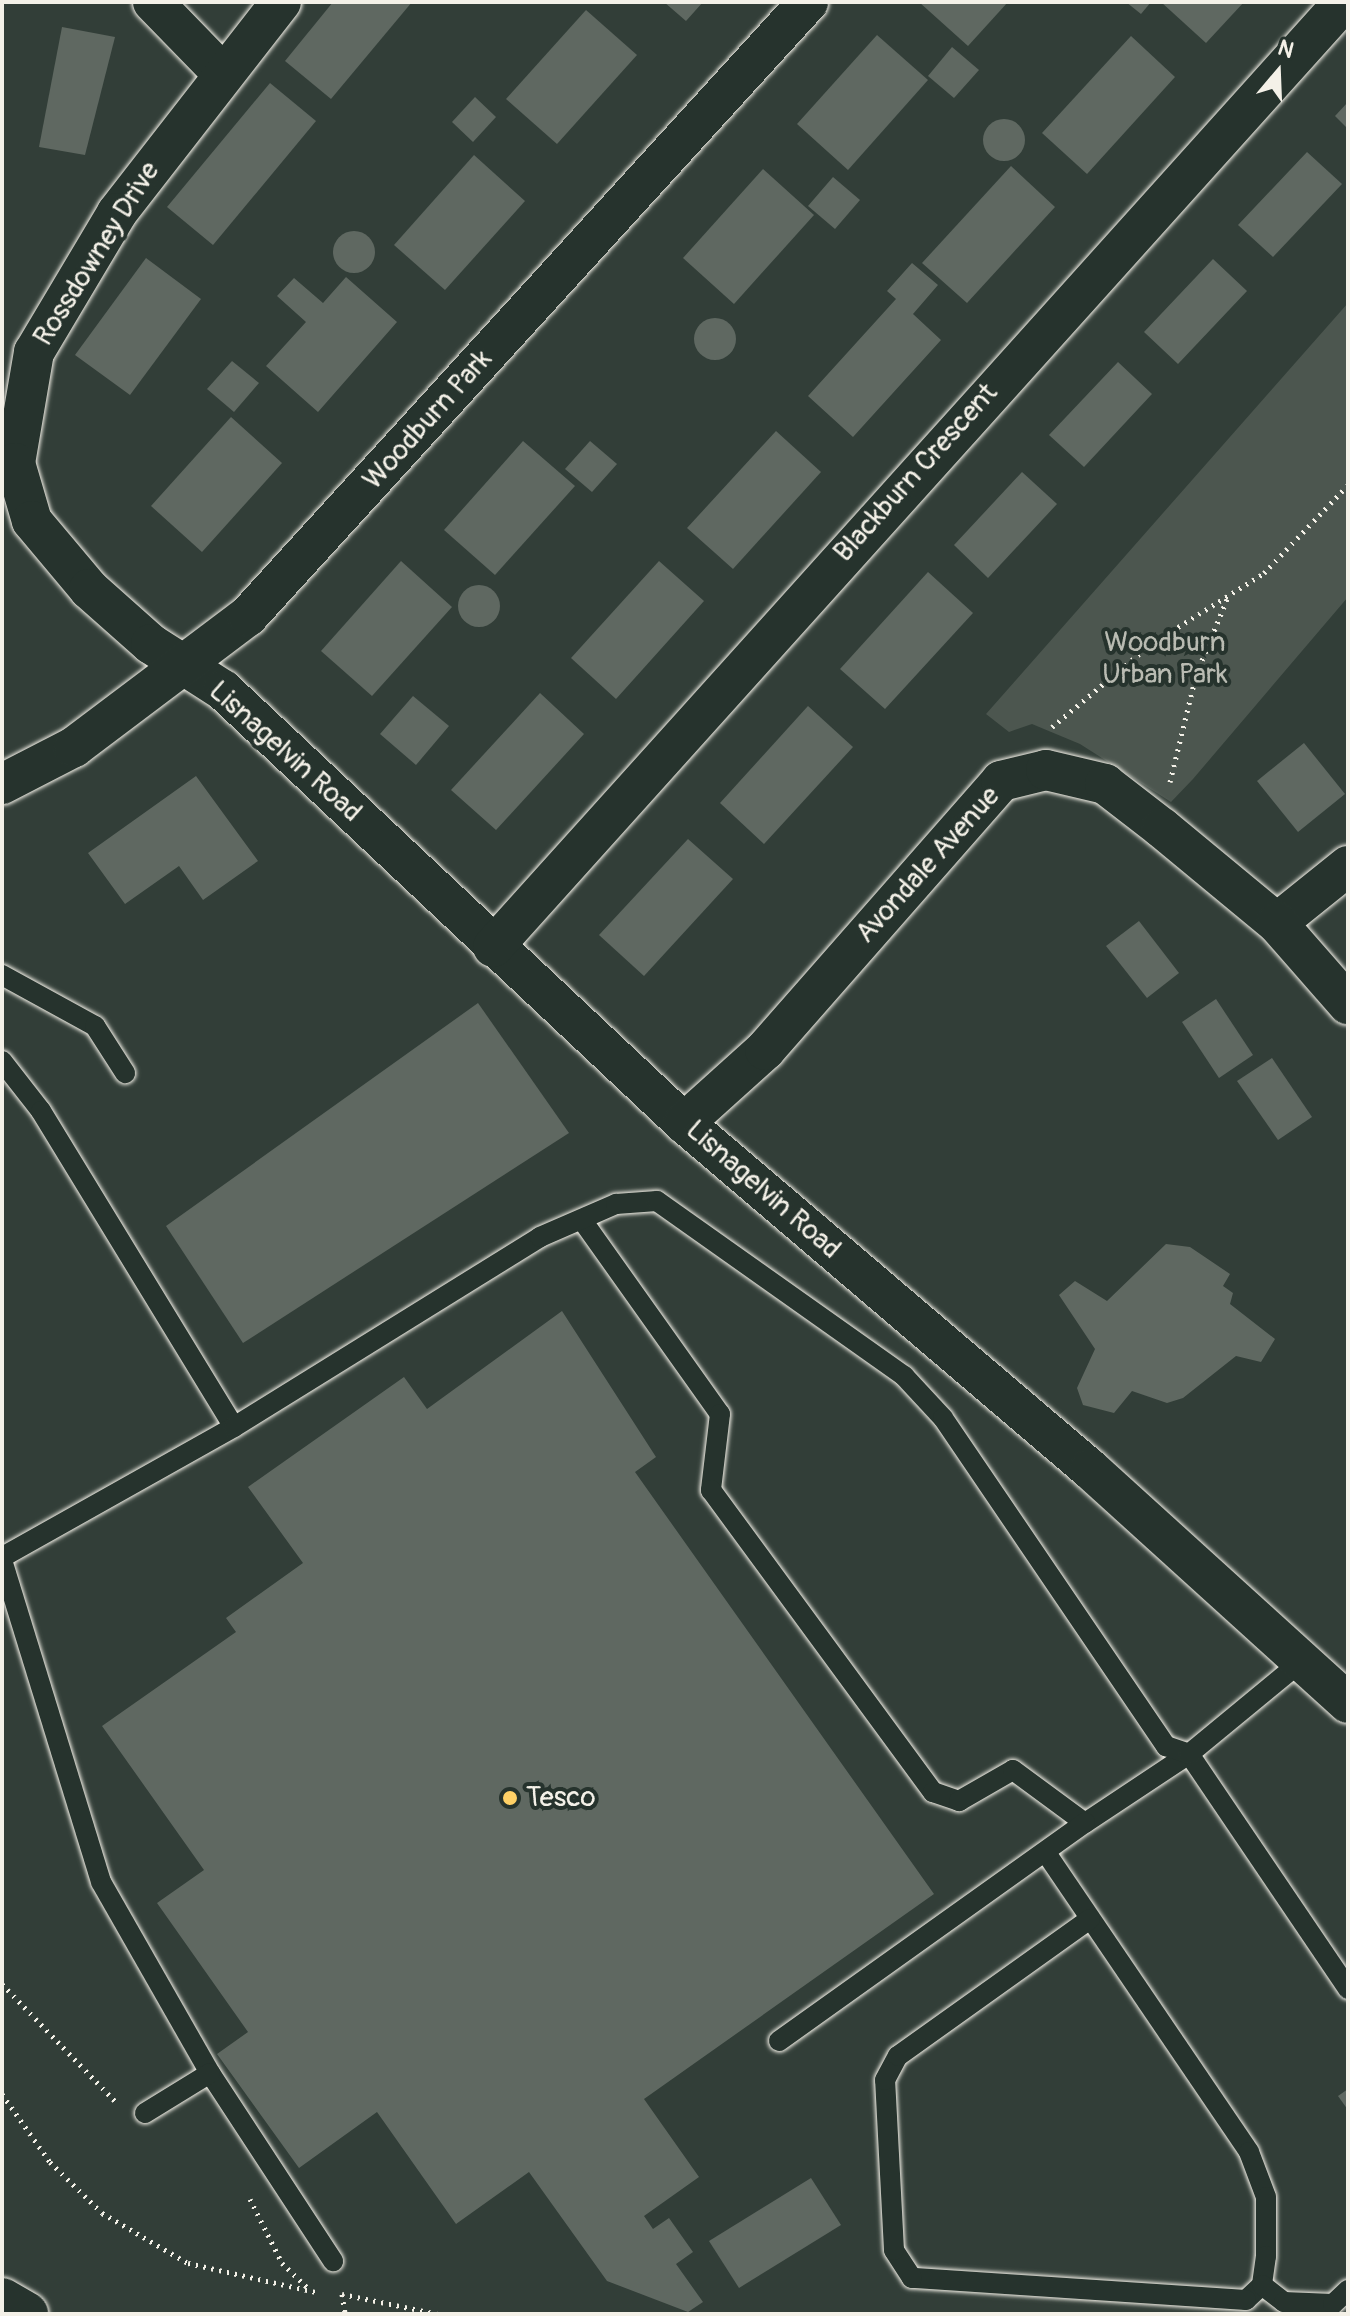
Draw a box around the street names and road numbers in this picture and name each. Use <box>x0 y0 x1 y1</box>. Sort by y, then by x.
street label: Rossdowney Drive <box>27 156 167 352</box>
street label: Woodburn Park <box>356 343 500 497</box>
street label: Blackburn Crescent <box>827 377 1005 569</box>
street label: Lisnagelvin Road <box>202 675 368 829</box>
street label: Avondale Avenue <box>849 780 1007 950</box>
street label: Lisnagelvin Road <box>679 1114 847 1266</box>

